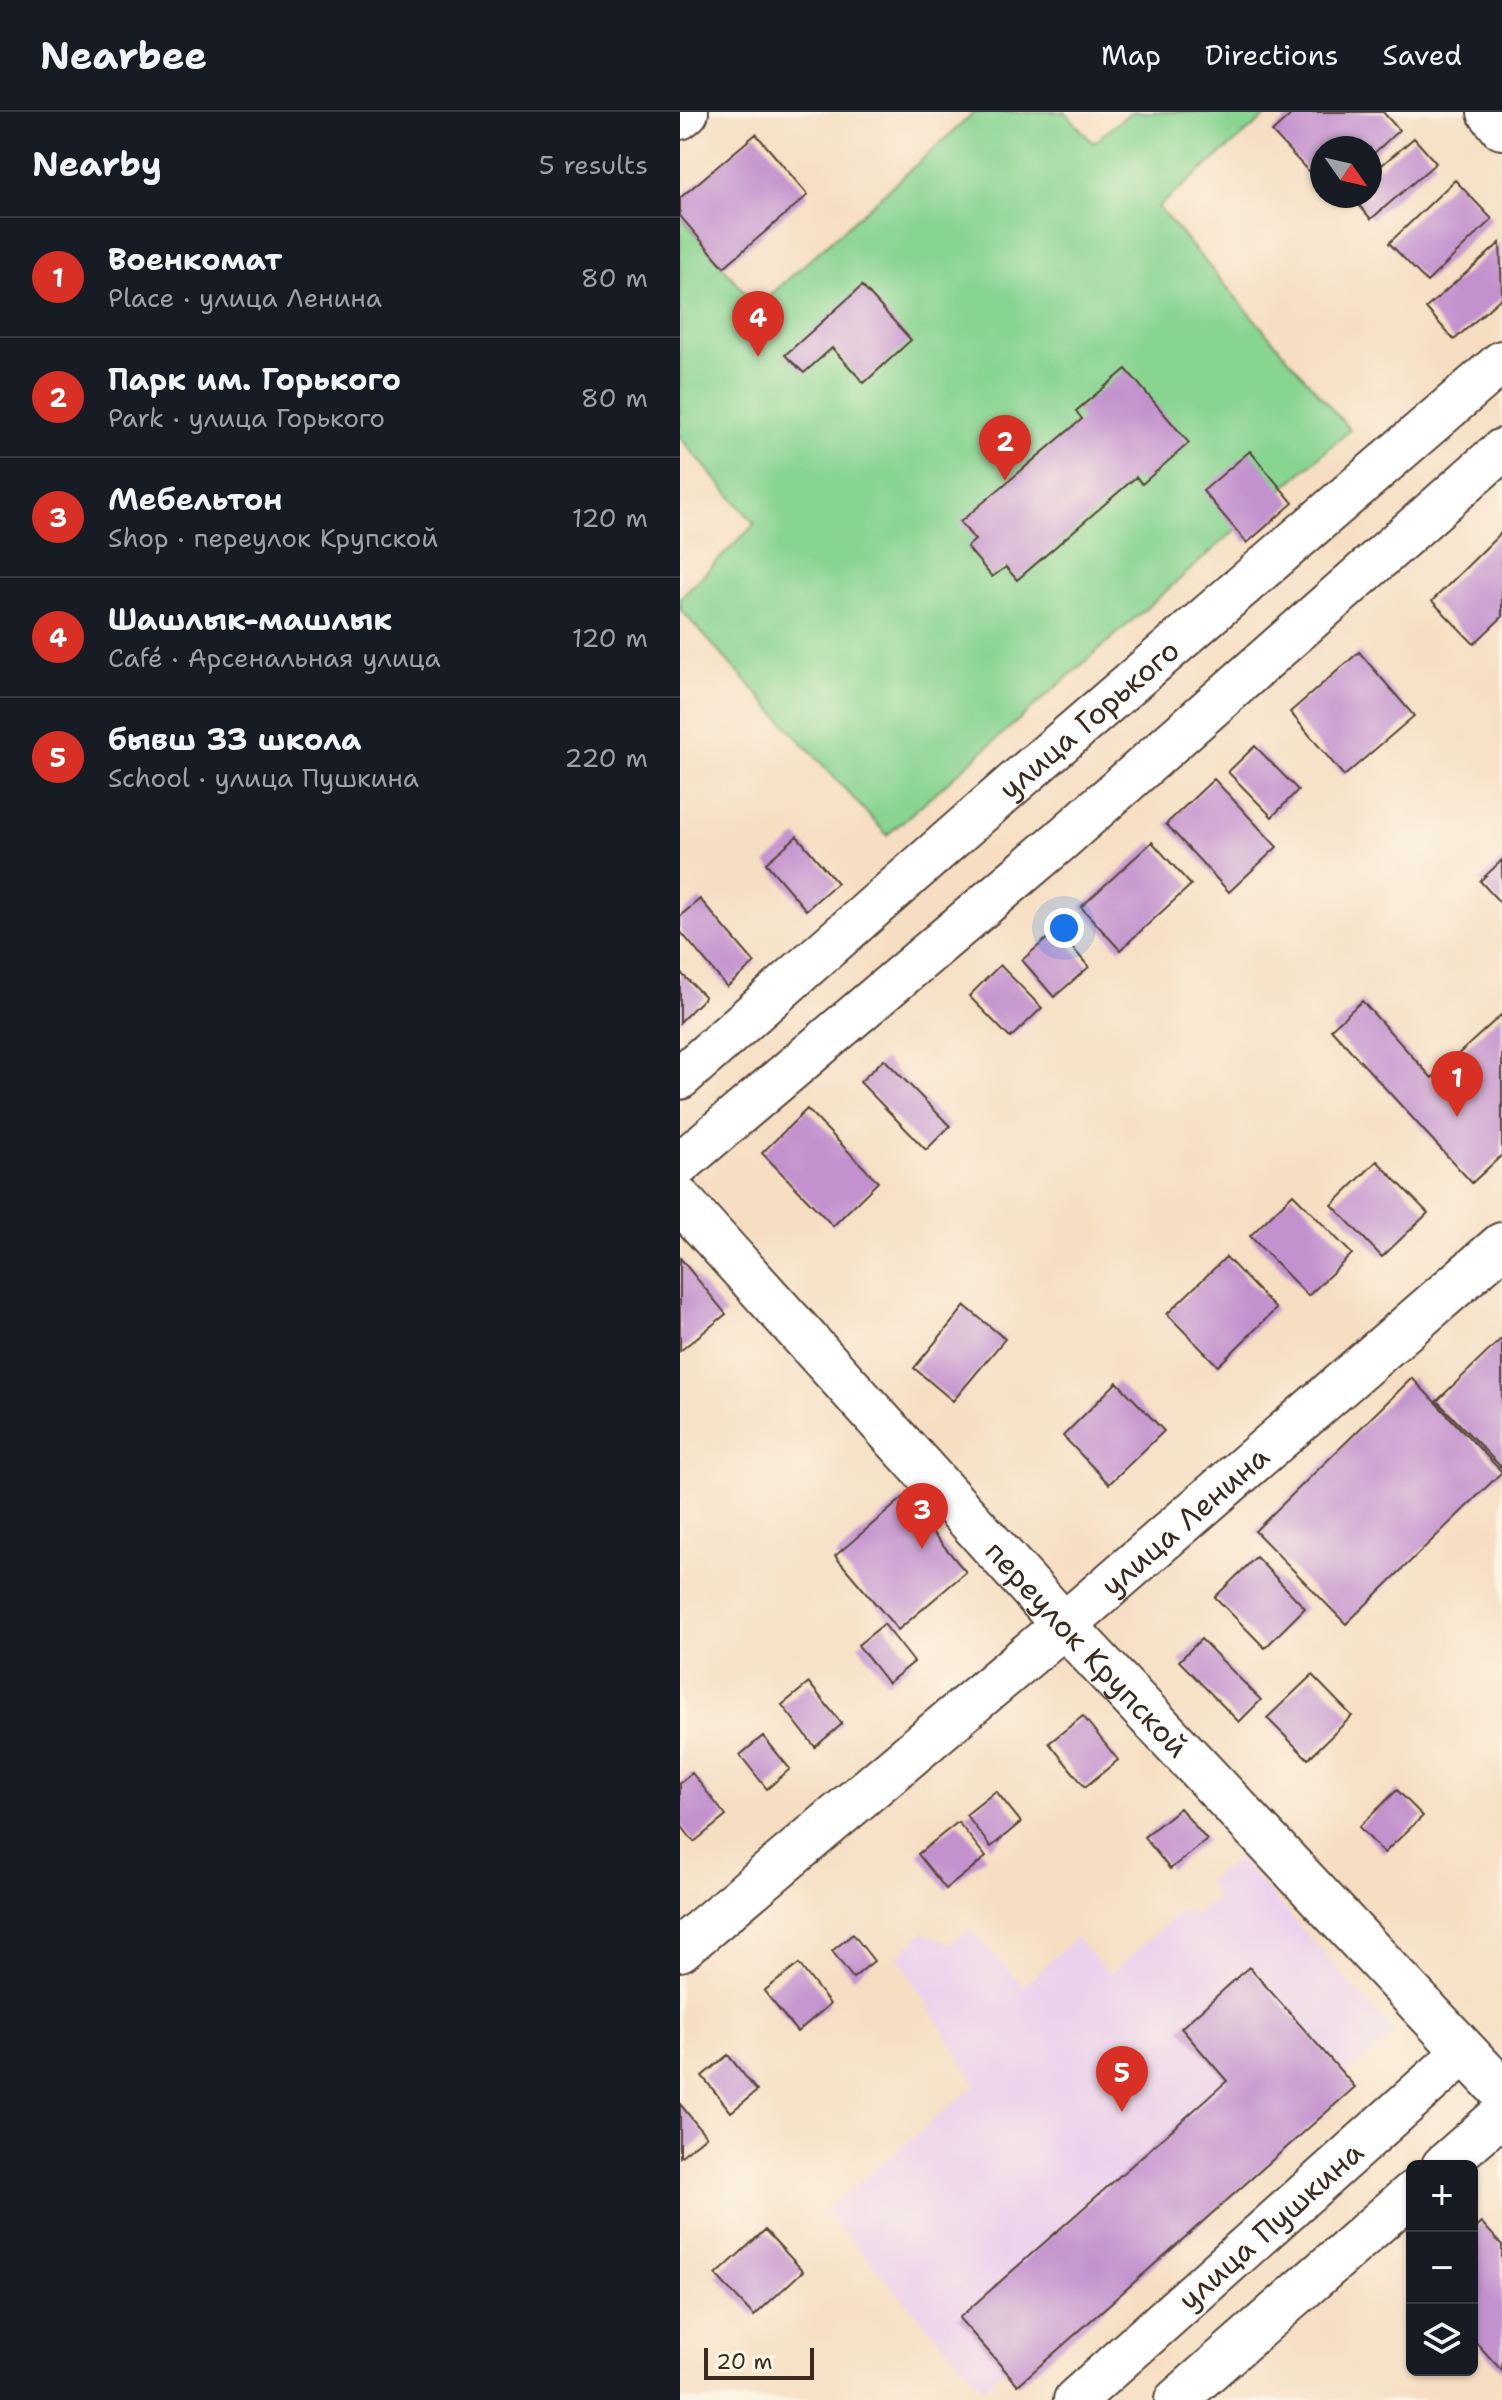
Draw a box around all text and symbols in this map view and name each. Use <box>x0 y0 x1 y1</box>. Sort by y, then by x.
text: Nearbee <box>40 30 207 81</box>
text: Map <box>1101 36 1161 74</box>
text: Directions <box>1205 36 1339 74</box>
text: Saved <box>1383 36 1462 74</box>
north arrow <box>1310 136 1382 208</box>
text: Nearby <box>32 141 162 187</box>
text: 5 results <box>539 147 648 182</box>
text: Военкомат <box>108 239 282 280</box>
text: 1 <box>52 260 64 295</box>
text: 80 m <box>581 260 648 295</box>
text: Place · улица Ленина <box>108 280 382 315</box>
pin: 4 <box>732 291 784 357</box>
text: Парк им. Горького <box>108 359 401 400</box>
text: 2 <box>49 380 67 415</box>
text: 80 m <box>581 380 648 415</box>
text: Park · улица Горького <box>108 400 385 435</box>
pin: 2 <box>979 415 1031 481</box>
text: Мебельтон <box>108 479 282 520</box>
text: 3 <box>49 500 67 535</box>
text: 120 m <box>572 500 648 535</box>
text: Shop · переулок Крупской <box>108 520 438 555</box>
text: Шашлык-машлык <box>108 599 392 640</box>
text: 4 <box>49 620 67 655</box>
text: 120 m <box>572 620 648 655</box>
street label: улица Горького <box>989 629 1188 808</box>
text: Café · Арсенальная улица <box>108 640 441 675</box>
text: бывш 33 школа <box>108 719 362 760</box>
text: 5 <box>50 740 66 775</box>
text: 220 m <box>564 740 648 775</box>
text: School · улица Пушкина <box>108 760 419 795</box>
your location <box>1044 908 1084 948</box>
pin: 1 <box>1431 1051 1483 1117</box>
street label: улица Ленина <box>1092 1436 1278 1605</box>
pin: 3 <box>896 1483 948 1549</box>
street label: переулок Крупской <box>976 1531 1198 1766</box>
pin: 5 <box>1096 2046 1148 2112</box>
street label: улица Пушкина <box>1169 2131 1372 2319</box>
map controls <box>1406 2160 1478 2376</box>
button: + <box>1406 2160 1478 2232</box>
button: − <box>1406 2232 1478 2304</box>
button: layers <box>1406 2304 1478 2376</box>
scale bar <box>704 2344 814 2380</box>
text: 20 m <box>716 2347 773 2376</box>

